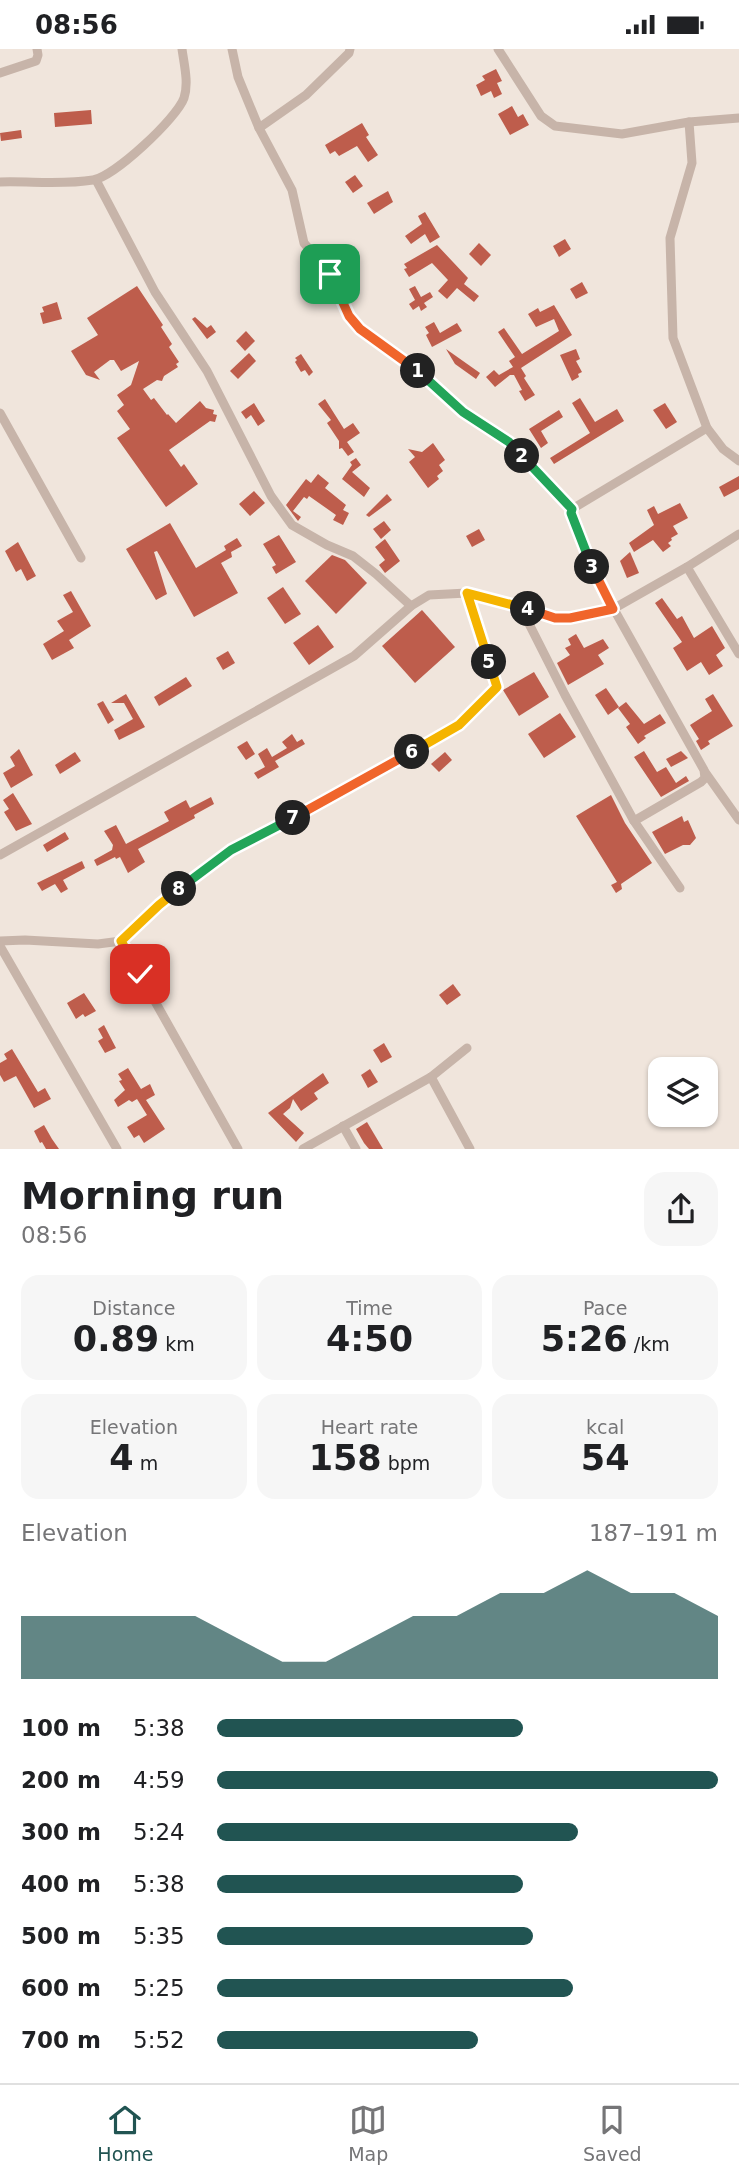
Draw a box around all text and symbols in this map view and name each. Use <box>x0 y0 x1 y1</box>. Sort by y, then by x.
text: 08:56 <box>35 10 118 40</box>
pin <box>300 244 360 304</box>
icon: arrive <box>311 255 349 293</box>
pin: 1 <box>400 353 436 389</box>
text: 1 <box>411 359 424 381</box>
pin: 2 <box>504 439 540 473</box>
text: 2 <box>515 444 528 466</box>
pin: 3 <box>574 549 610 585</box>
text: 3 <box>585 555 598 577</box>
pin: 4 <box>510 591 546 627</box>
text: 4 <box>521 597 534 619</box>
pin: 5 <box>472 645 506 679</box>
text: 5 <box>482 650 495 672</box>
pin: 6 <box>394 735 430 769</box>
text: 6 <box>405 740 418 762</box>
pin: 7 <box>276 801 310 835</box>
text: 7 <box>286 806 299 828</box>
pin: 8 <box>162 871 196 907</box>
text: 8 <box>172 877 185 899</box>
pin <box>110 944 170 1004</box>
icon: check <box>121 955 159 993</box>
map controls <box>648 1057 718 1127</box>
button: layers <box>648 1057 718 1127</box>
button: share <box>644 1172 718 1246</box>
text: Morning run <box>21 1174 284 1218</box>
text: 08:56 <box>21 1222 87 1248</box>
text: Distance <box>92 1297 175 1319</box>
text: Time <box>346 1297 393 1319</box>
text: Pace <box>583 1297 627 1319</box>
text: 0.89 <box>73 1319 159 1359</box>
text: 4:50 <box>326 1319 413 1359</box>
text: 5:26 <box>541 1319 628 1359</box>
text: km <box>159 1333 195 1355</box>
text: /km <box>628 1333 670 1355</box>
text: Elevation <box>90 1416 178 1438</box>
text: Heart rate <box>321 1416 418 1438</box>
text: kcal <box>586 1416 624 1438</box>
text: 4 <box>109 1438 134 1478</box>
text: 158 <box>309 1438 382 1478</box>
text: 54 <box>581 1438 630 1478</box>
text: m <box>134 1452 158 1474</box>
text: bpm <box>382 1452 430 1474</box>
text: Elevation <box>21 1520 128 1546</box>
text: 187–191 m <box>589 1520 718 1546</box>
text: 100 m <box>21 1715 101 1741</box>
text: 5:38 <box>133 1715 185 1741</box>
text: 200 m <box>21 1767 101 1793</box>
text: 4:59 <box>133 1767 185 1793</box>
text: 300 m <box>21 1819 101 1845</box>
text: 5:24 <box>133 1819 185 1845</box>
text: 400 m <box>21 1871 101 1897</box>
text: 5:38 <box>133 1871 185 1897</box>
text: 500 m <box>21 1923 101 1949</box>
text: 5:35 <box>133 1923 185 1949</box>
text: 600 m <box>21 1975 101 2001</box>
text: 5:25 <box>133 1975 185 2001</box>
text: 700 m <box>21 2027 101 2053</box>
text: 5:52 <box>133 2027 185 2053</box>
tab: Home <box>97 2101 153 2165</box>
tab: Map <box>348 2101 388 2165</box>
tab: Saved <box>583 2101 642 2165</box>

